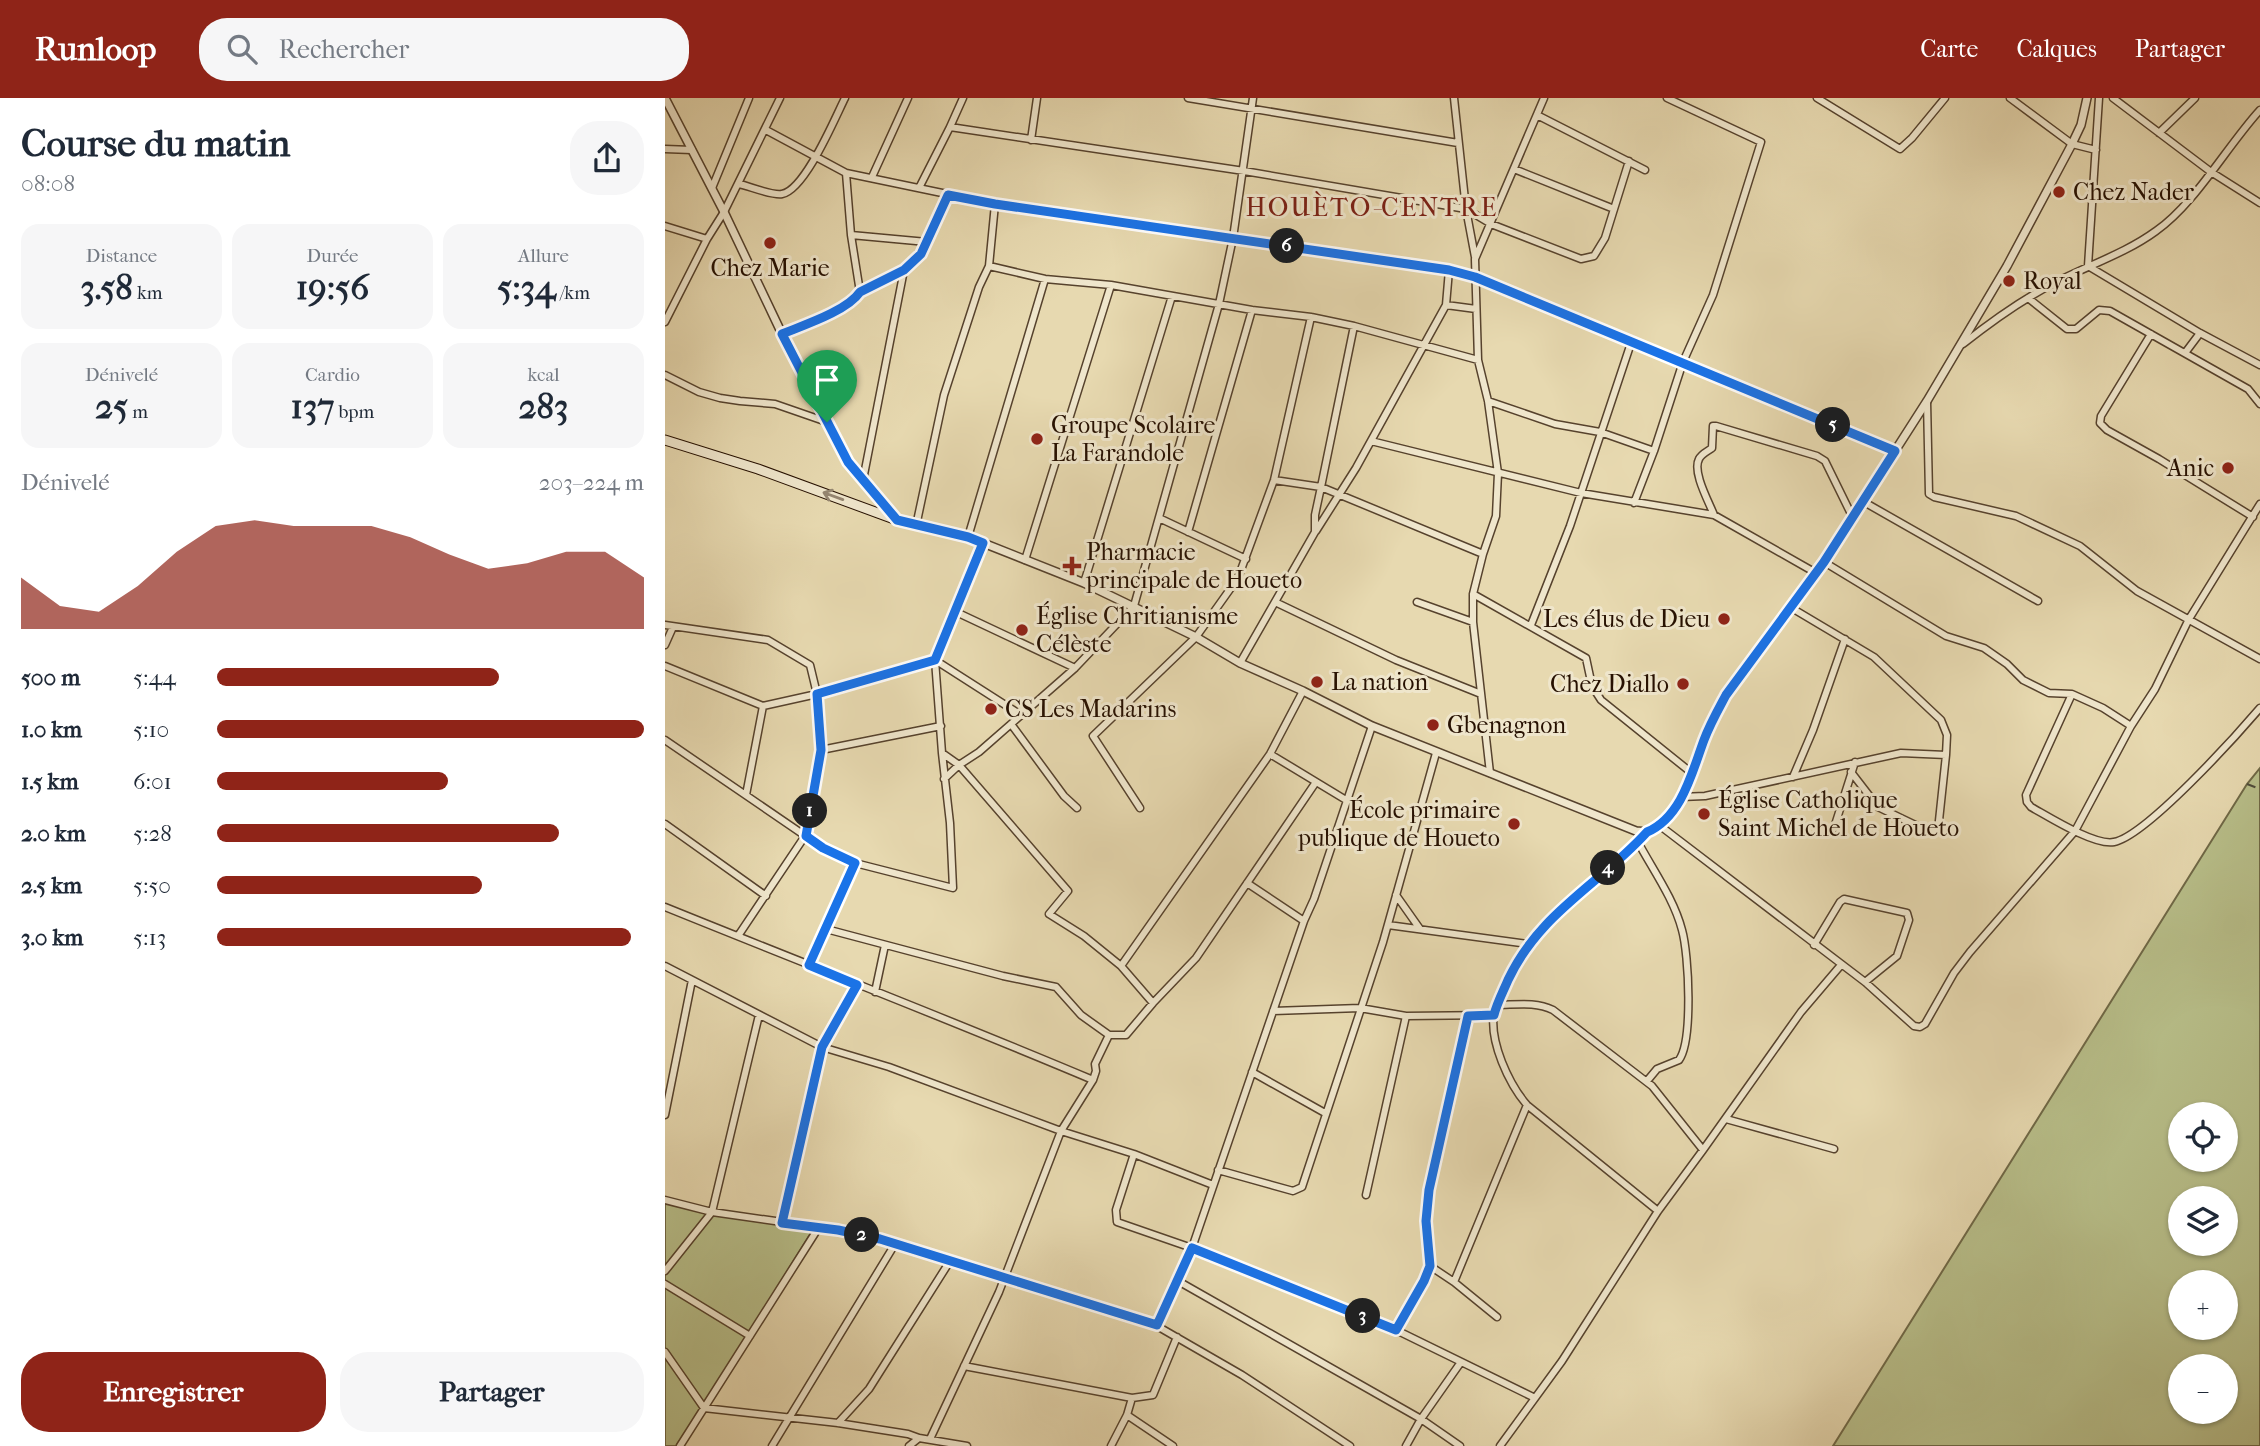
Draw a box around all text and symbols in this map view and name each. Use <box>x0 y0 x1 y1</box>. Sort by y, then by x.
search box <box>199 18 689 81</box>
text: Runloop <box>35 30 157 69</box>
icon: search <box>223 30 261 68</box>
text: Rechercher <box>279 34 409 65</box>
text: Carte <box>1920 35 1978 63</box>
text: Calques <box>2016 35 2097 63</box>
text: Partager <box>2135 35 2225 63</box>
text: Course du matin <box>21 121 290 166</box>
button: share <box>570 121 644 195</box>
text: 08:08 <box>21 170 75 197</box>
place label: Chez Nader <box>2073 178 2195 206</box>
marker: Chez Nader <box>2051 184 2067 200</box>
district label: HOUÈTO-CENTRE <box>1246 191 1498 223</box>
pin: 6 <box>1269 228 1305 264</box>
text: 6 <box>1281 234 1292 256</box>
marker: Chez Marie <box>762 235 778 251</box>
text: Distance <box>86 245 157 267</box>
text: Durée <box>306 245 359 267</box>
text: Allure <box>518 245 569 267</box>
place label: Chez Marie <box>710 254 830 282</box>
text: 3.58 <box>80 267 133 308</box>
text: 19:56 <box>296 267 369 308</box>
text: 5:34 <box>497 267 556 308</box>
place label: Royal <box>2023 267 2082 295</box>
marker: Royal <box>2001 273 2017 289</box>
text: km <box>133 282 163 304</box>
text: /km <box>556 282 590 304</box>
pin <box>797 350 857 422</box>
icon: arrive <box>808 361 846 399</box>
text: Dénivelé <box>85 364 158 386</box>
text: Cardio <box>305 364 360 386</box>
text: kcal <box>528 364 559 386</box>
text: 25 <box>95 386 128 427</box>
text: 137 <box>291 386 334 427</box>
text: 283 <box>519 386 568 427</box>
text: m <box>128 401 148 423</box>
text: bpm <box>334 401 374 423</box>
pin: 5 <box>1815 408 1851 442</box>
place label: Groupe Scolaire La Farandole <box>1051 411 1215 467</box>
text: 5 <box>1828 413 1837 435</box>
marker: Groupe Scolaire La Farandole <box>1029 431 1045 447</box>
place label: Anic <box>2166 454 2214 482</box>
marker: Anic <box>2220 460 2236 476</box>
text: Dénivelé <box>21 469 110 496</box>
text: 203–224 m <box>539 469 644 496</box>
one-way arrow <box>823 489 845 502</box>
place label: Pharmacie principale de Houeto <box>1085 538 1302 594</box>
marker: Pharmacie principale de Houeto <box>1064 558 1080 574</box>
place label: Église Chritianisme Célèste <box>1036 601 1238 658</box>
place label: Les élus de Dieu <box>1543 605 1710 633</box>
marker: Les élus de Dieu <box>1716 611 1732 627</box>
marker: Église Chritianisme Célèste <box>1014 622 1030 638</box>
text: 500 m <box>21 664 80 691</box>
text: 5:44 <box>133 664 176 691</box>
place label: La nation <box>1331 668 1428 696</box>
place label: Chez Diallo <box>1550 670 1669 698</box>
marker: La nation <box>1309 674 1325 690</box>
marker: Chez Diallo <box>1675 676 1691 692</box>
place label: CS Les Madarins <box>1005 695 1177 723</box>
marker: CS Les Madarins <box>983 701 999 717</box>
place label: Gbenagnon <box>1447 711 1566 739</box>
text: 1.0 km <box>21 716 82 743</box>
text: 5:10 <box>133 716 169 743</box>
marker: Gbenagnon <box>1425 717 1441 733</box>
text: 1.5 km <box>21 768 79 795</box>
text: 6:01 <box>133 768 172 795</box>
place label: Église Catholique Saint Michel de Houeto <box>1718 785 1959 842</box>
pin: 1 <box>793 794 827 828</box>
place label: École primaire publique de Houeto <box>1297 795 1500 852</box>
text: 1 <box>806 799 813 821</box>
marker: Église Catholique Saint Michel de Houeto <box>1696 806 1712 822</box>
marker: École primaire publique de Houeto <box>1506 816 1522 832</box>
text: 2.0 km <box>21 820 86 847</box>
text: 5:28 <box>133 820 172 847</box>
pin: 4 <box>1591 850 1625 886</box>
text: 4 <box>1602 856 1613 878</box>
text: 2.5 km <box>21 872 82 899</box>
text: 5:50 <box>133 872 171 899</box>
text: 3.0 km <box>21 924 83 951</box>
text: 5:13 <box>133 924 166 951</box>
map controls <box>2168 1102 2238 1424</box>
button: locate <box>2168 1102 2238 1172</box>
button: layers <box>2168 1186 2238 1256</box>
pin: 2 <box>845 1218 879 1252</box>
text: 2 <box>857 1223 866 1245</box>
button: + <box>2168 1270 2238 1340</box>
pin: 3 <box>1345 1298 1381 1334</box>
text: 3 <box>1359 1304 1366 1326</box>
button: Enregistrer <box>21 1352 326 1432</box>
button: Partager <box>340 1352 644 1432</box>
button: − <box>2168 1354 2238 1424</box>

